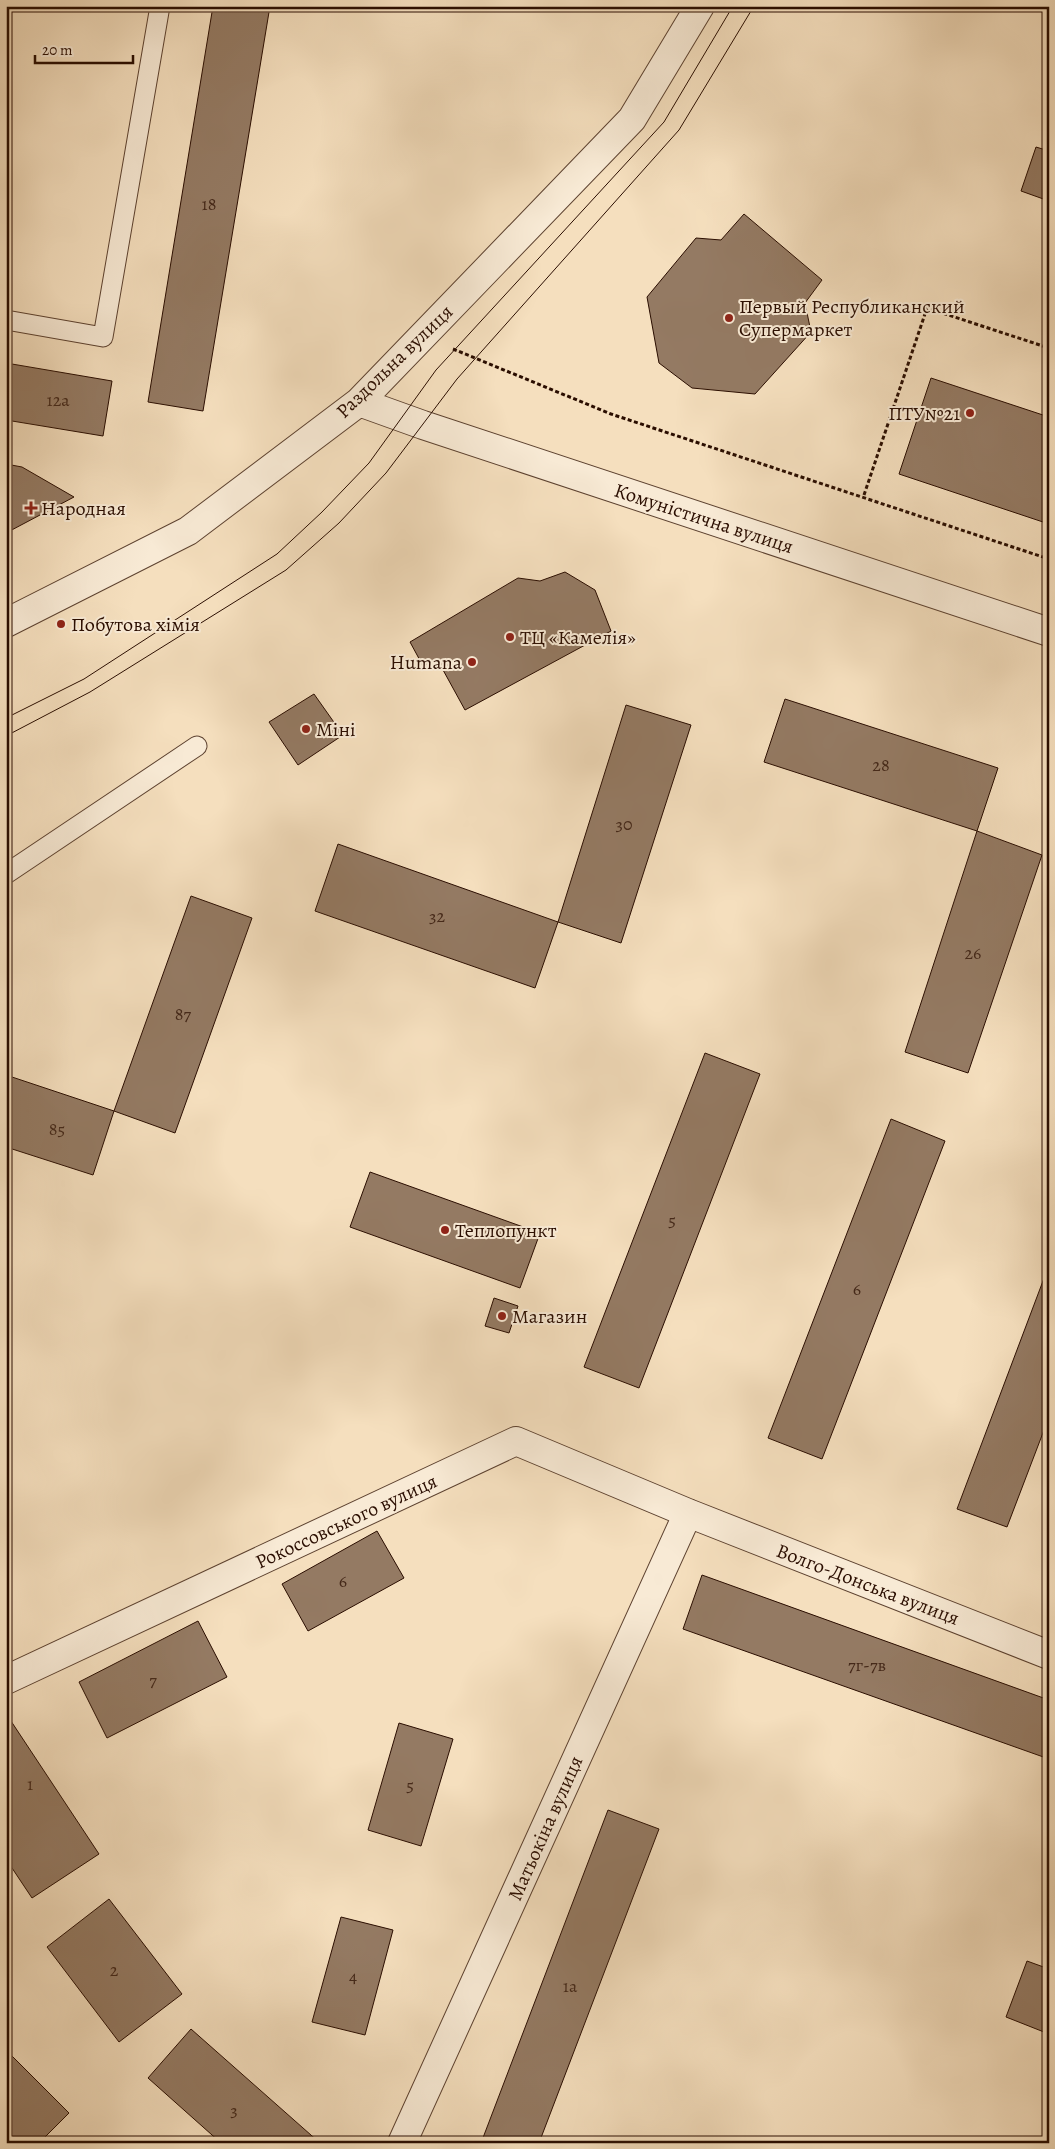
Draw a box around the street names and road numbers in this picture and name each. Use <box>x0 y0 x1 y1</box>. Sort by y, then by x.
street label: Раздольна вулиця <box>330 299 459 424</box>
street label: Комуністична вулиця <box>611 477 797 560</box>
street label: Рокоссовського вулиця <box>251 1467 441 1575</box>
street label: Волго-Донська вулиця <box>772 1537 963 1632</box>
street label: Матьокіна вулиця <box>501 1752 589 1905</box>

